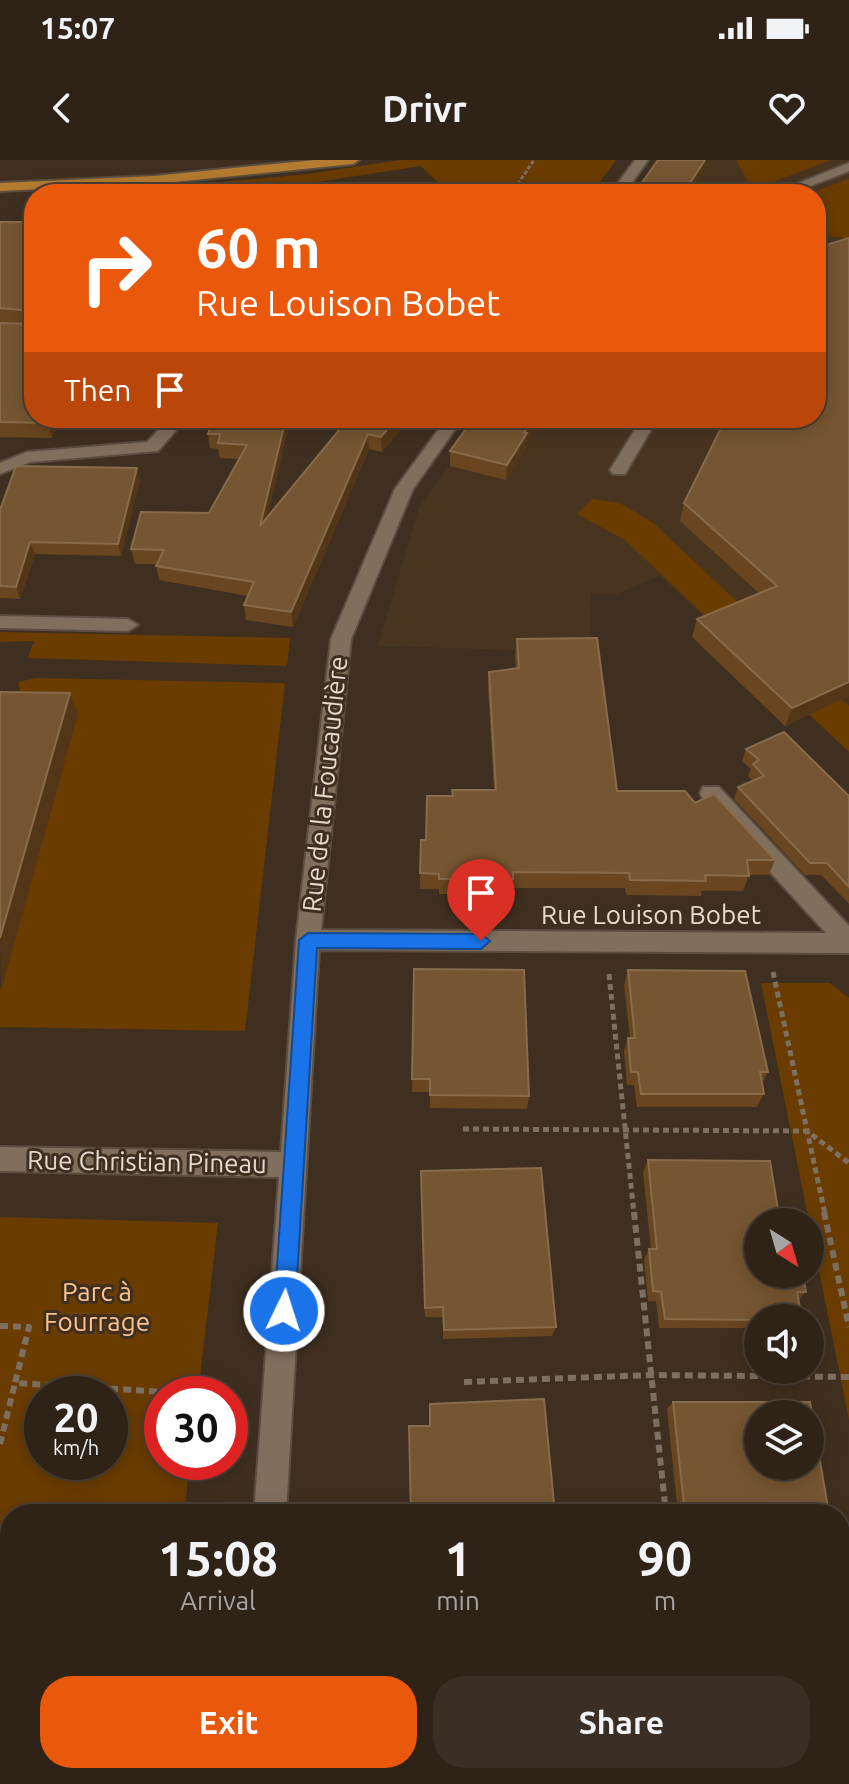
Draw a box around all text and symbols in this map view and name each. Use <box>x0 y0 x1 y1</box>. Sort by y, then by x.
text: 15:07 <box>40 11 115 45</box>
icon: back <box>40 86 84 130</box>
icon: heart <box>765 86 809 130</box>
text: Drivr <box>382 88 467 129</box>
icon: right <box>64 216 168 320</box>
text: 60 m <box>196 216 321 279</box>
text: Rue Louison Bobet <box>196 282 500 323</box>
icon: arrive <box>148 368 192 412</box>
text: Then <box>64 373 132 407</box>
street label: Rue de la Foucaudière <box>297 655 352 913</box>
pin <box>447 859 515 941</box>
icon: arrive <box>459 871 503 915</box>
street label: Rue Louison Bobet <box>541 900 761 929</box>
street label: Rue Christian Pineau <box>27 1145 267 1178</box>
north arrow <box>744 1208 824 1288</box>
map controls <box>744 1208 824 1480</box>
position arrow <box>242 1269 326 1353</box>
park label: Parc à Fourrage <box>44 1277 150 1336</box>
button: sound <box>744 1304 824 1384</box>
speed limit sign: 30 <box>144 1376 248 1480</box>
text: 20 <box>53 1395 99 1440</box>
button: layers <box>744 1400 824 1480</box>
text: km/h <box>53 1436 99 1459</box>
text: 15:08 <box>158 1531 278 1585</box>
text: 1 <box>444 1531 472 1585</box>
text: 90 <box>638 1531 692 1585</box>
text: Arrival <box>180 1586 256 1615</box>
text: min <box>436 1586 480 1615</box>
text: m <box>654 1586 676 1615</box>
button: Exit <box>40 1676 417 1768</box>
button: Share <box>433 1676 810 1768</box>

